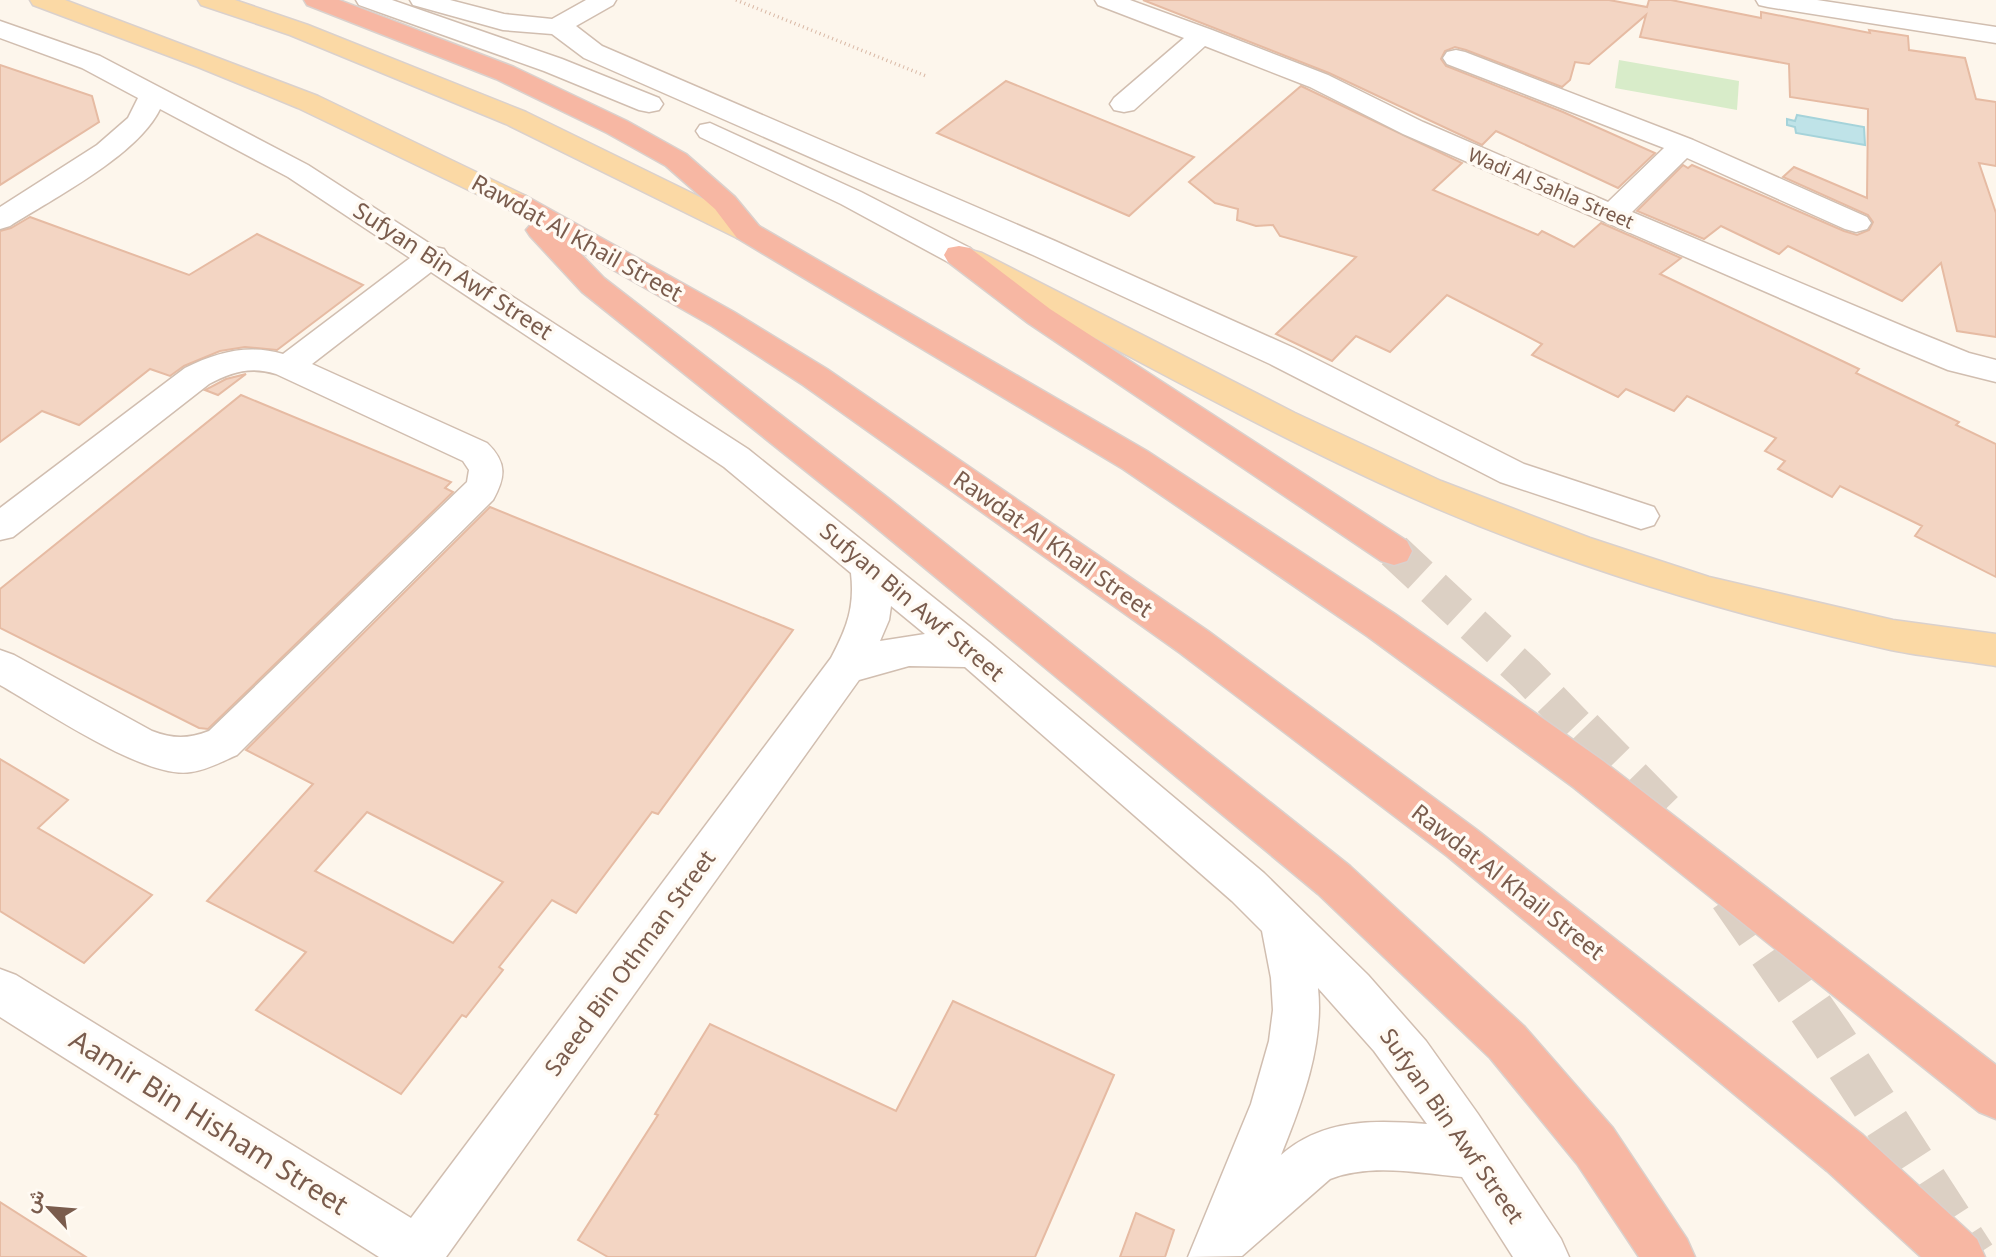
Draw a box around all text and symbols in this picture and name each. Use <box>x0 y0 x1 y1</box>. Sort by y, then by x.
street label: Wadi Al Sahla Street <box>1464 141 1638 235</box>
street label: Rawdat Al Khail Street <box>466 166 689 308</box>
street label: Sufyan Bin Awf Street <box>348 194 559 347</box>
street label: Rawdat Al Khail Street <box>947 462 1160 624</box>
street label: Sufyan Bin Awf Street <box>814 515 1012 688</box>
street label: Rawdat Al Khail Street <box>1406 796 1612 967</box>
street label: Saeed Bin Othman Street <box>536 843 722 1082</box>
street label: Aamir Bin Hisham Street <box>63 1020 356 1223</box>
street label: Sufyan Bin Awf Street <box>1373 1021 1532 1229</box>
north arrow <box>14 1173 84 1243</box>
text: ش <box>17 1184 50 1217</box>

